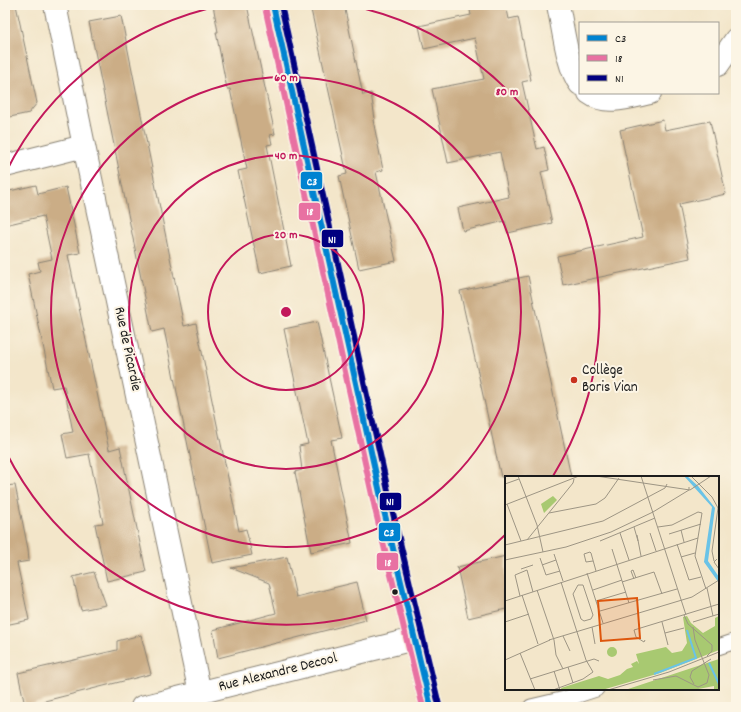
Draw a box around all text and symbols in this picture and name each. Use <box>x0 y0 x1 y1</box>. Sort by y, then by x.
legend <box>579 22 719 94</box>
text: C3 <box>615 31 626 48</box>
text: 18 <box>615 51 623 68</box>
text: 60 m <box>274 70 298 87</box>
text: N1 <box>615 71 624 88</box>
text: 80 m <box>496 84 518 101</box>
text: 40 m <box>275 148 297 165</box>
line badge: C3 <box>300 171 323 190</box>
text: C3 <box>307 175 317 191</box>
line badge: 18 <box>298 202 321 221</box>
text: 18 <box>307 205 314 221</box>
text: 20 m <box>275 227 297 244</box>
line badge: N1 <box>321 229 344 248</box>
text: N1 <box>328 233 336 249</box>
street label: Rue de Picardie <box>107 305 147 393</box>
centre of rings <box>279 305 293 319</box>
place label: Collège Boris Vian <box>582 360 638 399</box>
marker: Collège Boris Vian <box>569 375 579 385</box>
inset map <box>505 476 719 690</box>
line badge: N1 <box>379 492 402 511</box>
text: N1 <box>386 495 394 511</box>
line badge: C3 <box>378 522 401 542</box>
text: C3 <box>384 526 394 542</box>
line badge: 18 <box>376 552 399 571</box>
text: 18 <box>385 556 392 572</box>
unlabelled marker <box>390 587 400 597</box>
street label: Rue Alexandre Decool <box>216 648 340 698</box>

